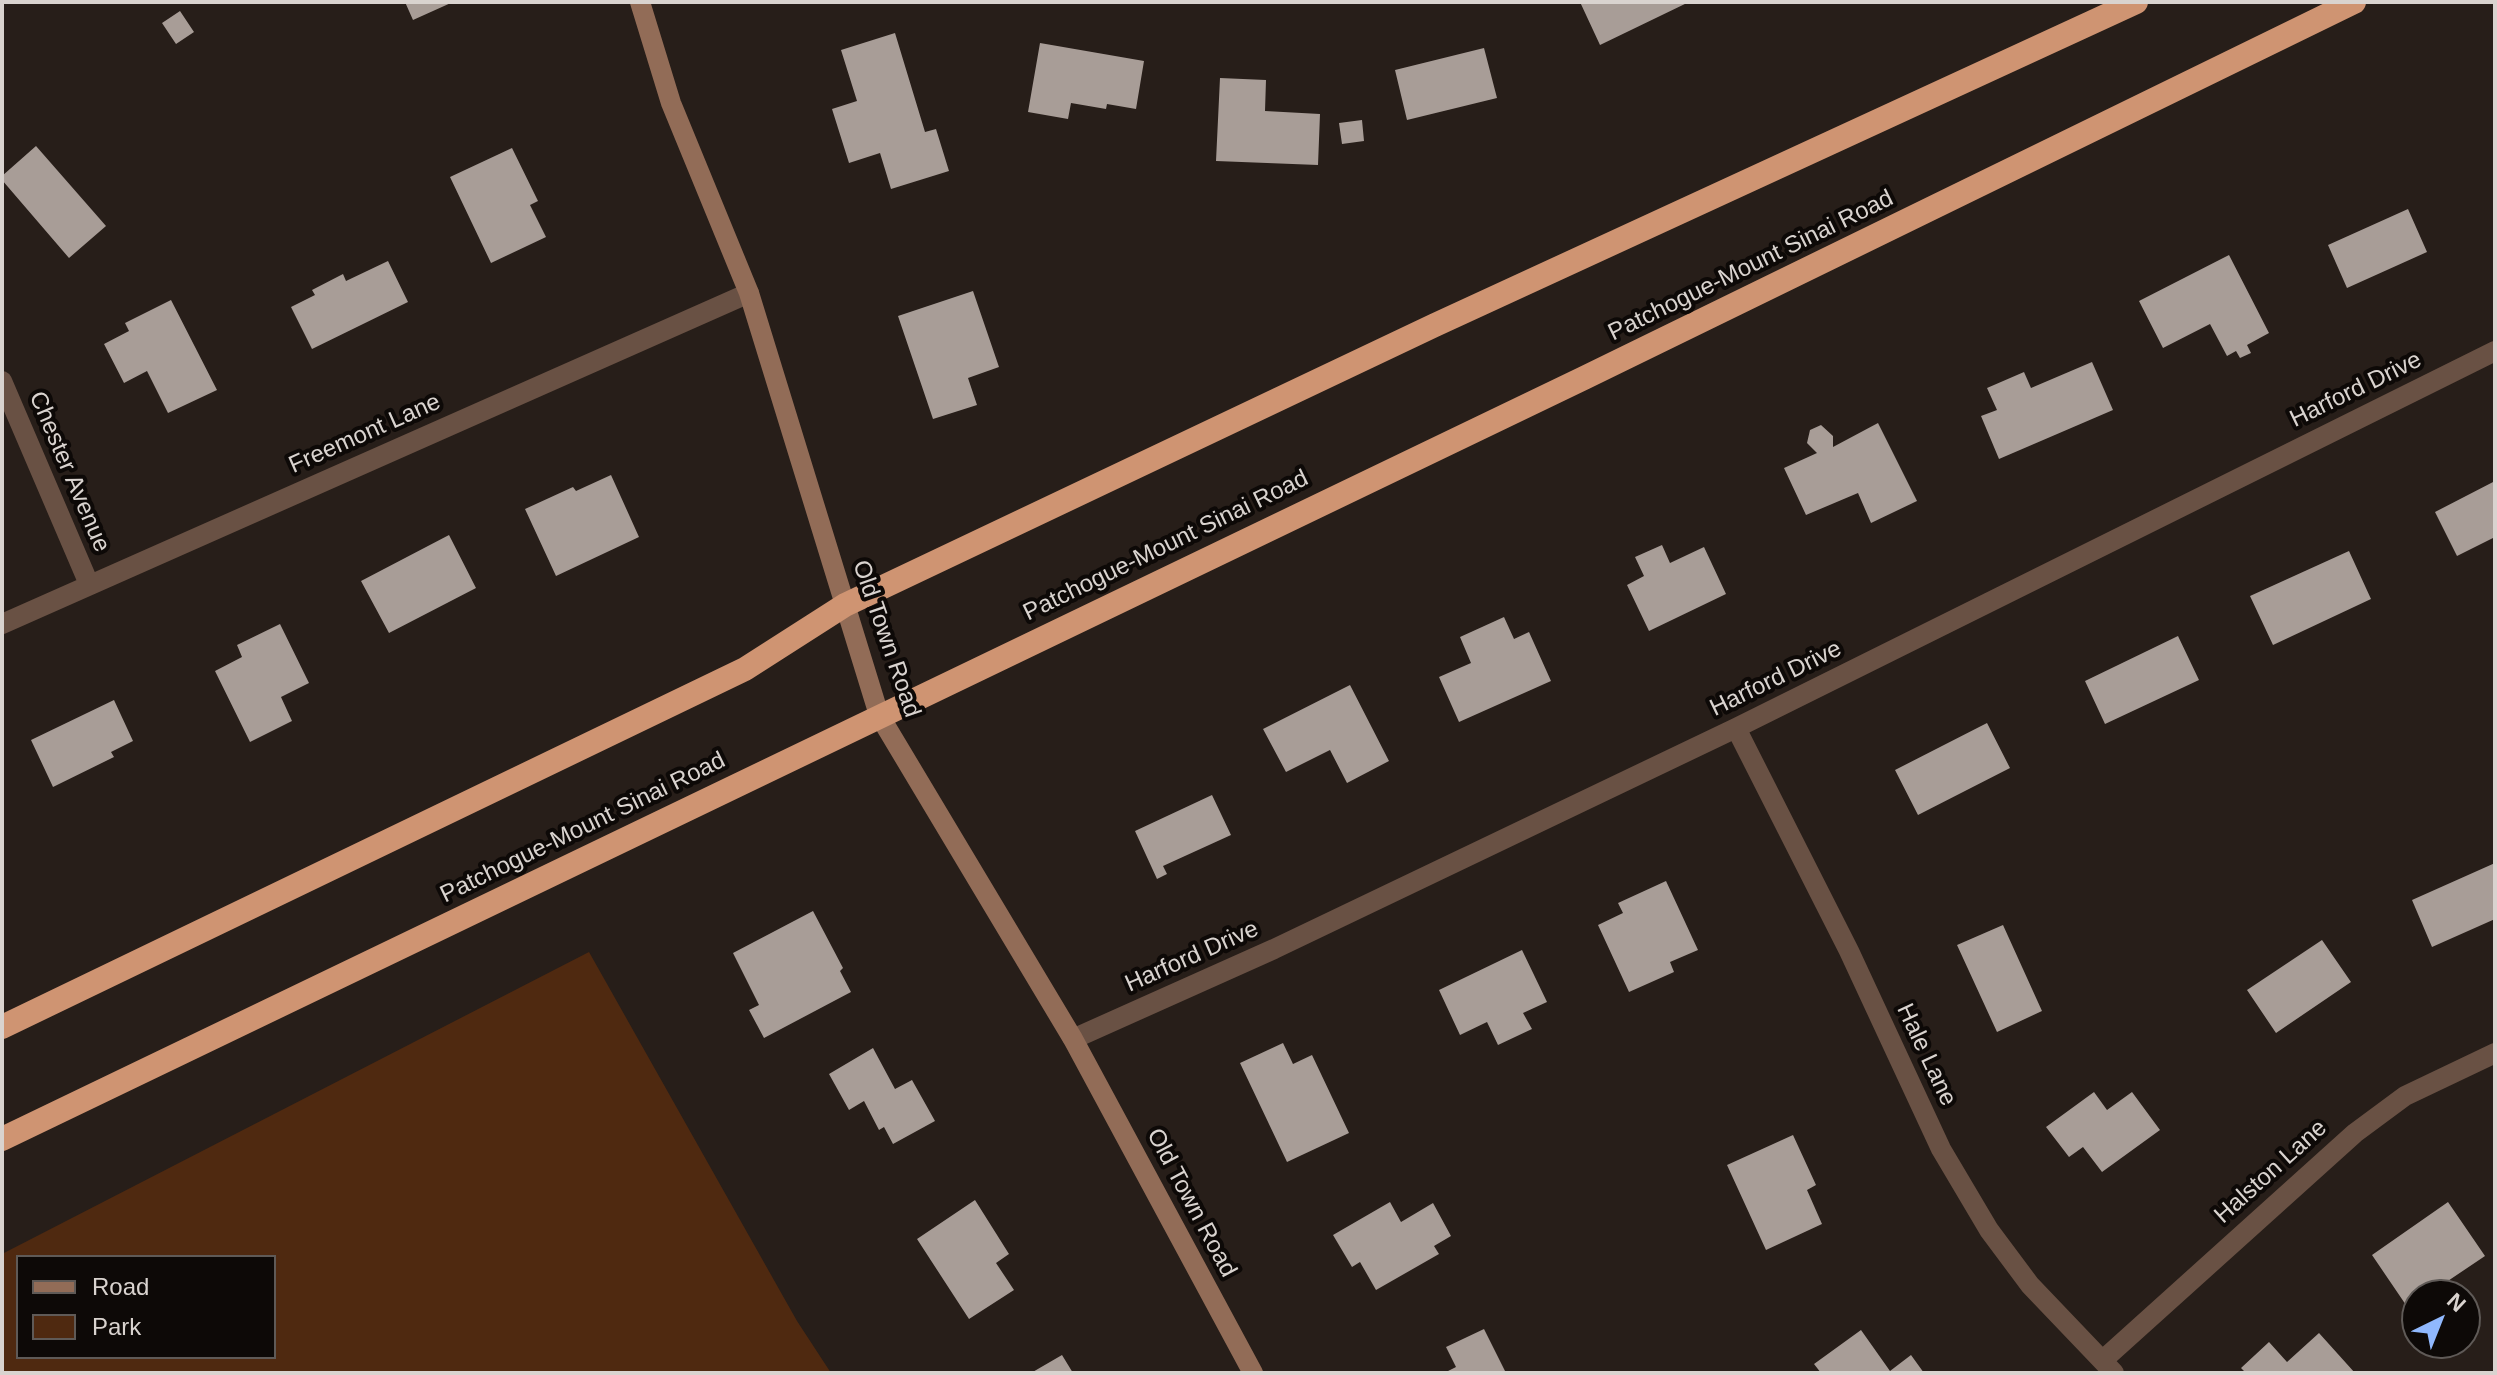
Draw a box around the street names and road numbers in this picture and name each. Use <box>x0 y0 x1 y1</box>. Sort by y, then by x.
street label: Patchogue-Mount Sinai Road <box>1604 184 1898 348</box>
street label: Harford Drive <box>2286 346 2426 434</box>
street label: Chester Avenue <box>22 387 116 557</box>
street label: Freemont Lane <box>285 388 445 480</box>
street label: Patchogue-Mount Sinai Road <box>1019 464 1313 628</box>
street label: Old Town Road <box>846 557 926 721</box>
street label: Harford Drive <box>1706 635 1846 723</box>
street label: Patchogue-Mount Sinai Road <box>436 746 730 910</box>
street label: Harford Drive <box>1121 915 1263 999</box>
street label: Hale Lane <box>1890 999 1962 1111</box>
street label: Halston Lane <box>2209 1114 2333 1230</box>
street label: Old Town Road <box>1140 1124 1242 1282</box>

